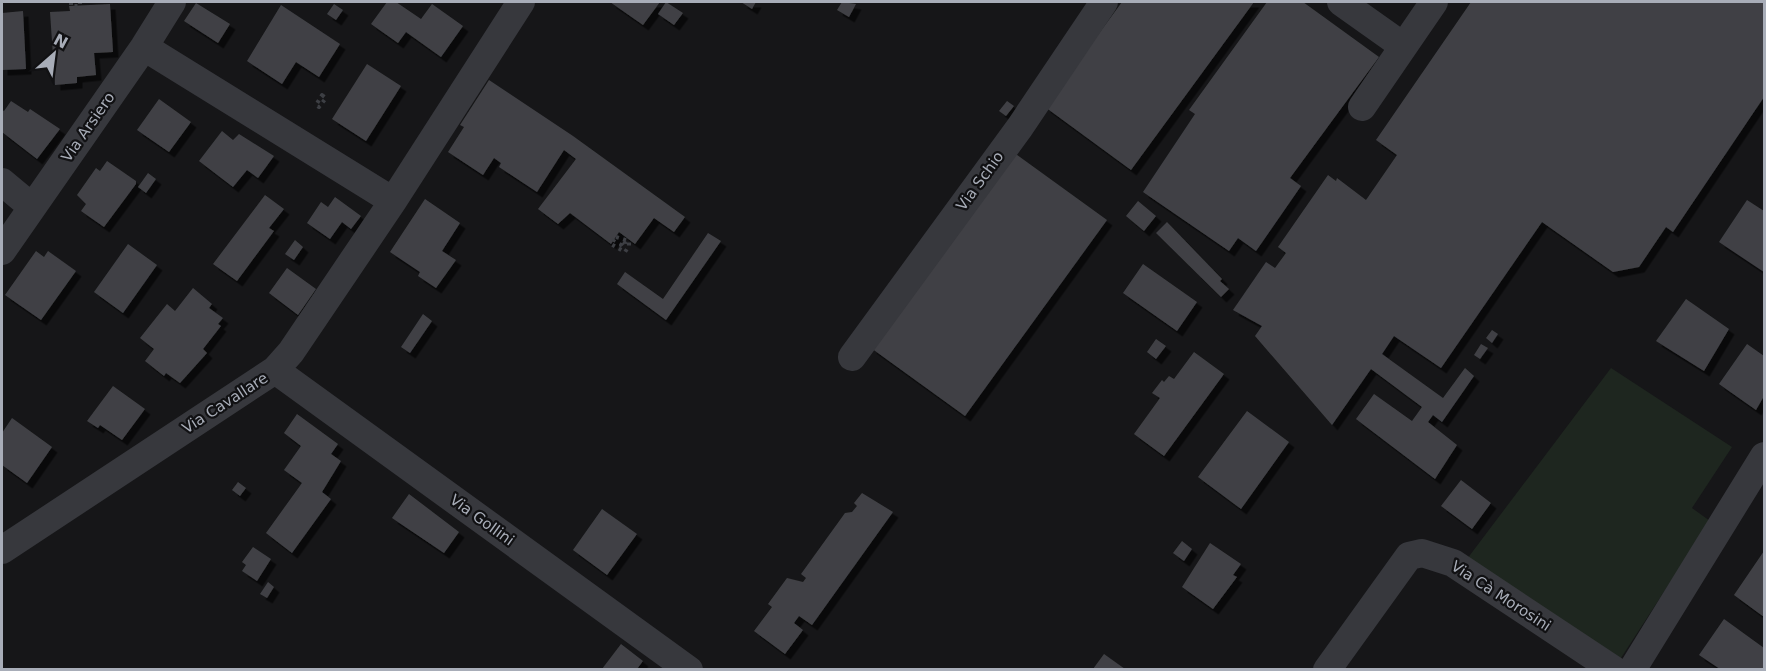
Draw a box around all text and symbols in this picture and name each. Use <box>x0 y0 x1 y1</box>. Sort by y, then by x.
north arrow <box>24 24 84 84</box>
text: N <box>50 30 71 53</box>
street label: Via Arsiero <box>57 89 119 165</box>
street label: Via Schio <box>953 148 1007 214</box>
street label: Via Cavallare <box>179 369 271 437</box>
street label: Via Gollini <box>446 491 518 549</box>
street label: Via Cà Morosini <box>1448 557 1554 635</box>

